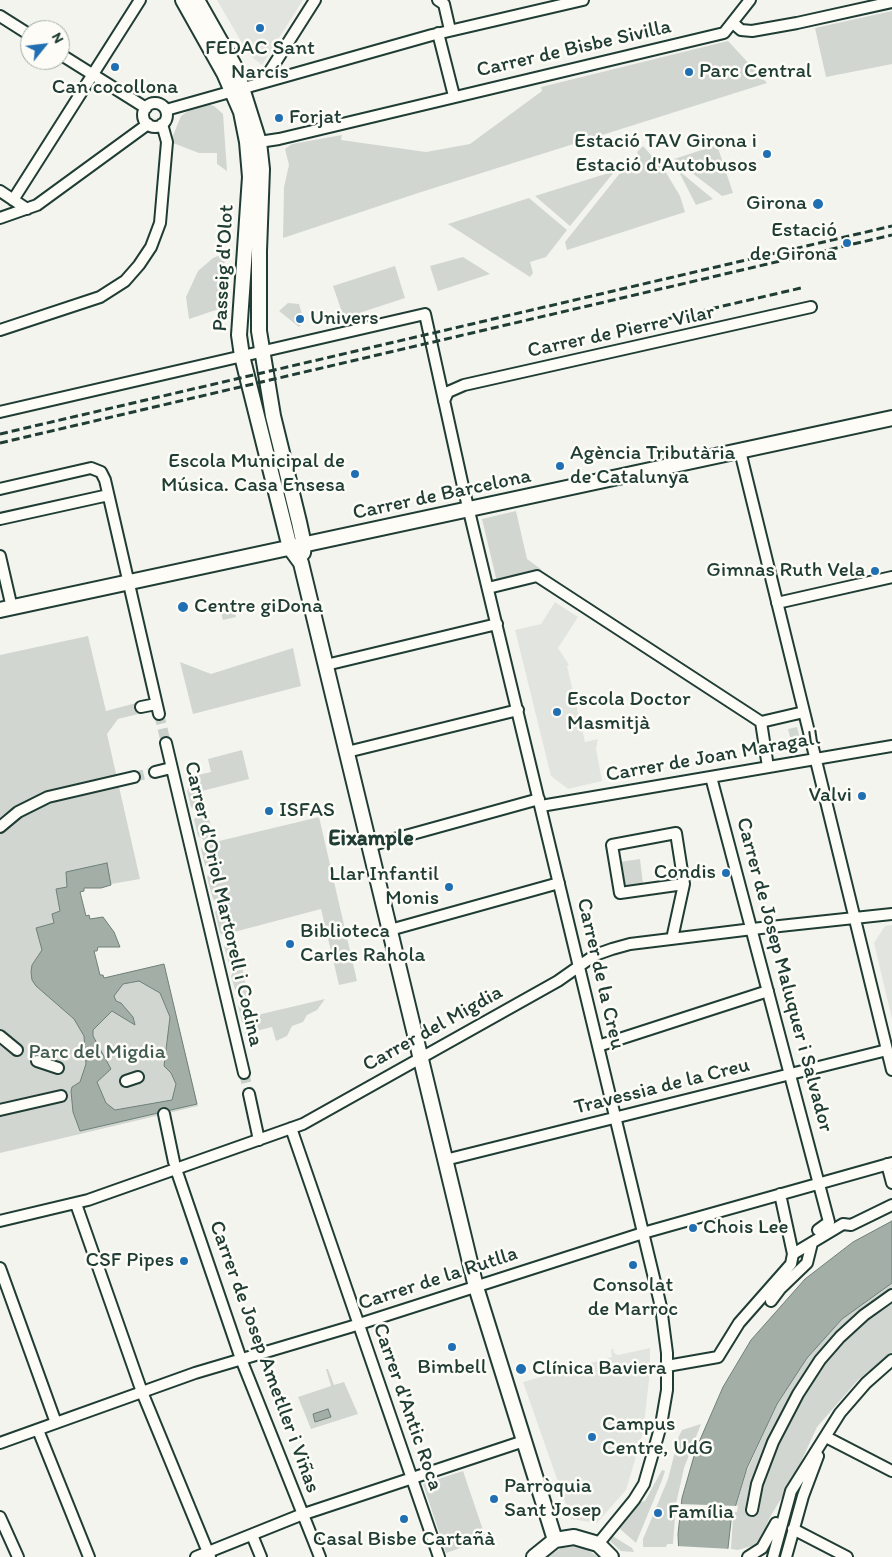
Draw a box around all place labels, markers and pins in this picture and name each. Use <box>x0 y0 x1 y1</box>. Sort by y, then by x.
marker: FEDAC Sant Narcís <box>254 22 266 34</box>
place label: FEDAC Sant Narcís <box>205 36 315 86</box>
place label: Parc Central <box>699 59 812 85</box>
marker: Can cocollona <box>109 61 121 73</box>
marker: Parc Central <box>683 66 695 78</box>
place label: Can cocollona <box>52 75 178 101</box>
place label: Forjat <box>289 105 342 131</box>
marker: Forjat <box>273 112 285 124</box>
place label: Estació TAV Girona i Estació d'Autobusos <box>574 129 757 179</box>
marker: Estació TAV Girona i Estació d'Autobusos <box>761 148 773 160</box>
place label: Girona <box>746 191 807 217</box>
marker: Girona <box>811 197 825 211</box>
place label: Estació de Girona <box>750 218 837 268</box>
marker: Estació de Girona <box>841 237 853 249</box>
place label: Univers <box>310 306 379 332</box>
marker: Univers <box>294 313 306 325</box>
place label: Agència Tributària de Catalunya <box>570 441 736 491</box>
place label: Escola Municipal de Música. Casa Ensesa <box>161 449 345 499</box>
marker: Agència Tributària de Catalunya <box>554 460 566 472</box>
marker: Escola Municipal de Música. Casa Ensesa <box>349 468 361 480</box>
place label: Gimnas Ruth Vela <box>706 558 865 584</box>
marker: Gimnas Ruth Vela <box>869 565 881 577</box>
place label: Centre giDona <box>194 594 323 620</box>
marker: Centre giDona <box>176 600 190 614</box>
place label: Escola Doctor Masmitjà <box>567 687 691 737</box>
marker: Escola Doctor Masmitjà <box>551 706 563 718</box>
place label: Valvi <box>809 783 852 809</box>
marker: Valvi <box>856 790 868 802</box>
place label: ISFAS <box>279 798 335 824</box>
marker: ISFAS <box>263 805 275 817</box>
place label: Condis <box>654 860 716 886</box>
place label: Llar Infantil Monis <box>329 862 439 912</box>
marker: Condis <box>720 867 732 879</box>
marker: Llar Infantil Monis <box>443 881 455 893</box>
place label: Biblioteca Carles Rahola <box>300 919 425 969</box>
marker: Biblioteca Carles Rahola <box>284 938 296 950</box>
place label: Chois Lee <box>703 1215 789 1241</box>
marker: Chois Lee <box>687 1222 699 1234</box>
place label: CSF Pipes <box>86 1248 174 1274</box>
marker: CSF Pipes <box>178 1255 190 1267</box>
marker: Consolat de Marroc <box>627 1259 639 1271</box>
place label: Consolat de Marroc <box>588 1273 678 1323</box>
marker: Bimbell <box>446 1341 458 1353</box>
place label: Bimbell <box>417 1355 487 1381</box>
place label: Clínica Baviera <box>532 1356 667 1382</box>
marker: Clínica Baviera <box>514 1362 528 1376</box>
place label: Campus Centre, UdG <box>602 1412 713 1462</box>
marker: Campus Centre, UdG <box>586 1431 598 1443</box>
place label: Parròquia Sant Josep <box>504 1474 601 1524</box>
marker: Parròquia Sant Josep <box>488 1493 500 1505</box>
place label: Família <box>668 1500 734 1526</box>
marker: Família <box>652 1507 664 1519</box>
marker: Casal Bisbe Cartañà <box>398 1513 410 1525</box>
place label: Casal Bisbe Cartañà <box>313 1527 495 1553</box>

